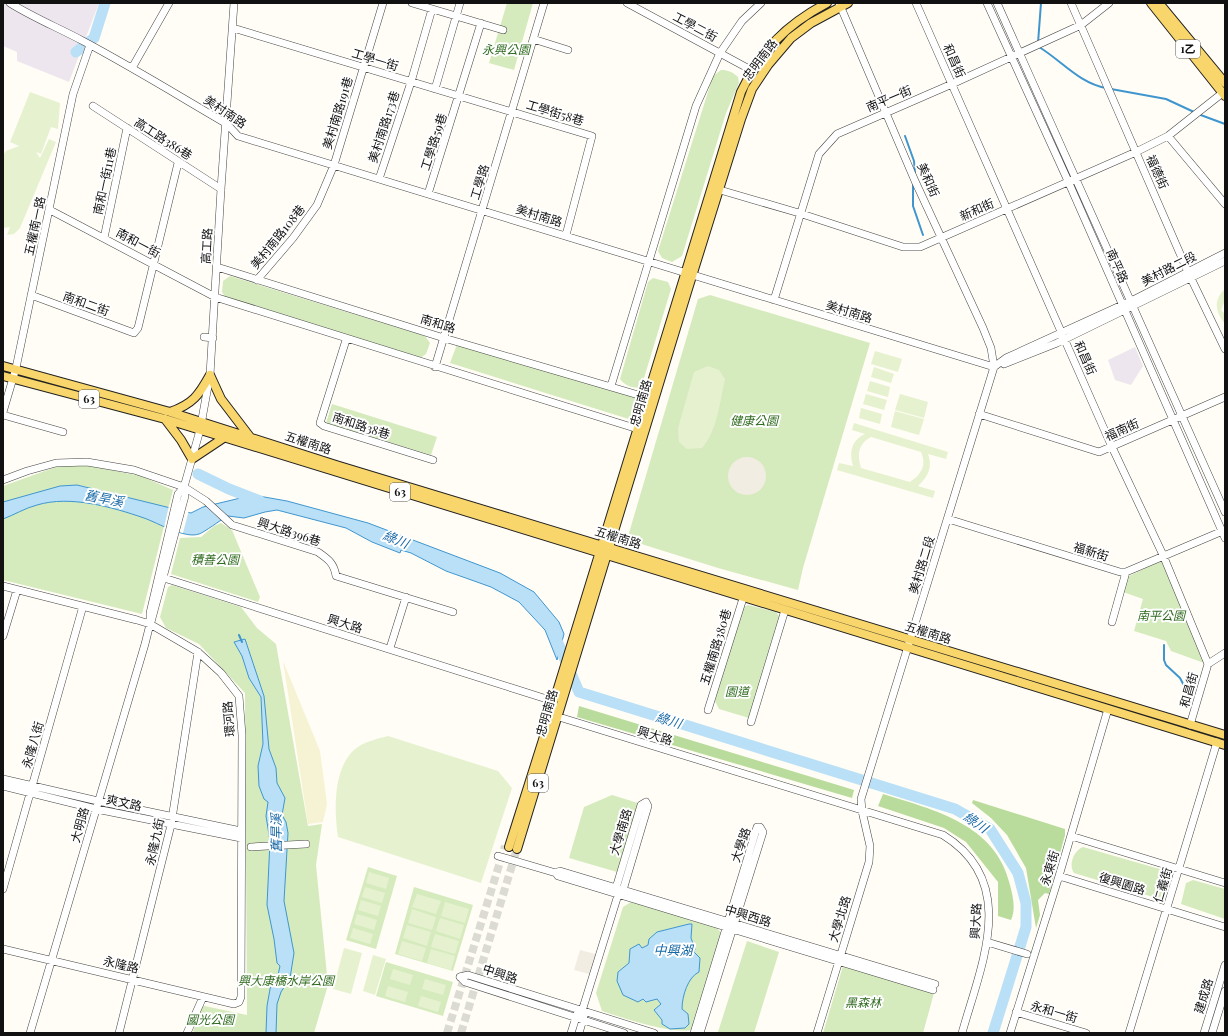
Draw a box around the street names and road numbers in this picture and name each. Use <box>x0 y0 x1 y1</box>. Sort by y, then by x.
street label: 工學二街 <box>671 8 720 44</box>
street label: 忠明南路 <box>738 35 780 83</box>
road number: 1乙 <box>1176 40 1200 58</box>
street label: 和昌街 <box>940 41 970 80</box>
street label: 工學一街 <box>350 44 401 74</box>
street label: 美村南路191巷 <box>318 75 356 151</box>
street label: 南平一街 <box>863 81 914 115</box>
street label: 美村南路173巷 <box>364 89 402 165</box>
street label: 美村南路 <box>201 91 250 131</box>
street label: 工學街58巷 <box>525 96 586 128</box>
street label: 工學路59巷 <box>416 111 450 172</box>
street label: 高工路386巷 <box>132 114 196 163</box>
street label: 南和一街11巷 <box>89 145 119 216</box>
street label: 福德街 <box>1143 152 1173 191</box>
street label: 美和街 <box>914 160 944 199</box>
street label: 工學路 <box>466 162 492 201</box>
street label: 新和街 <box>957 194 996 224</box>
street label: 五權南一路 <box>20 195 48 257</box>
street label: 美村南路 <box>514 200 565 230</box>
street label: 美村南路108巷 <box>246 201 308 272</box>
street label: 南和一街 <box>114 224 163 260</box>
street label: 高工路 <box>197 228 215 264</box>
street label: 南平路 <box>1103 246 1133 285</box>
street label: 美村路二段 <box>1138 247 1199 289</box>
street label: 南和二街 <box>61 287 112 319</box>
street label: 美村南路 <box>824 296 875 326</box>
street label: 南和路 <box>419 310 458 336</box>
street label: 和昌街 <box>1071 338 1101 377</box>
street label: 忠明南路 <box>626 377 654 428</box>
road number: 63 <box>79 390 99 408</box>
street label: 南和路38巷 <box>330 408 392 442</box>
street label: 福南街 <box>1102 414 1141 444</box>
street label: 五權南路 <box>283 427 334 457</box>
road number: 63 <box>390 483 410 501</box>
street label: 興大路396巷 <box>256 513 323 549</box>
street label: 五權南路 <box>593 522 644 552</box>
street label: 美村路二段 <box>905 534 937 596</box>
street label: 福新街 <box>1072 538 1111 564</box>
street label: 五權南路380巷 <box>696 607 734 687</box>
street label: 興大路 <box>326 610 365 636</box>
street label: 五權南路 <box>903 617 954 647</box>
street label: 和昌街 <box>1175 670 1201 709</box>
street label: 忠明南路 <box>532 687 560 738</box>
street label: 環河路 <box>218 700 238 738</box>
street label: 永隆八街 <box>18 719 46 770</box>
street label: 興大路 <box>636 722 675 748</box>
road number: 63 <box>528 774 548 792</box>
street label: 爽文路 <box>105 790 143 814</box>
street label: 大明路 <box>66 805 92 844</box>
street label: 大學南路 <box>605 806 635 857</box>
street label: 永隆九街 <box>141 817 167 867</box>
street label: 大學路 <box>727 825 753 864</box>
street label: 永東街 <box>1036 848 1062 887</box>
street label: 仁義街 <box>1149 865 1175 904</box>
street label: 復興園路 <box>1097 868 1148 898</box>
street label: 大學北路 <box>824 893 854 944</box>
street label: 中興西路 <box>723 900 774 930</box>
street label: 興大路 <box>966 903 984 939</box>
street label: 永隆路 <box>102 952 141 976</box>
street label: 中興路 <box>481 960 520 986</box>
street label: 建成路 <box>1190 976 1216 1015</box>
street label: 永和一街 <box>1029 997 1080 1025</box>

